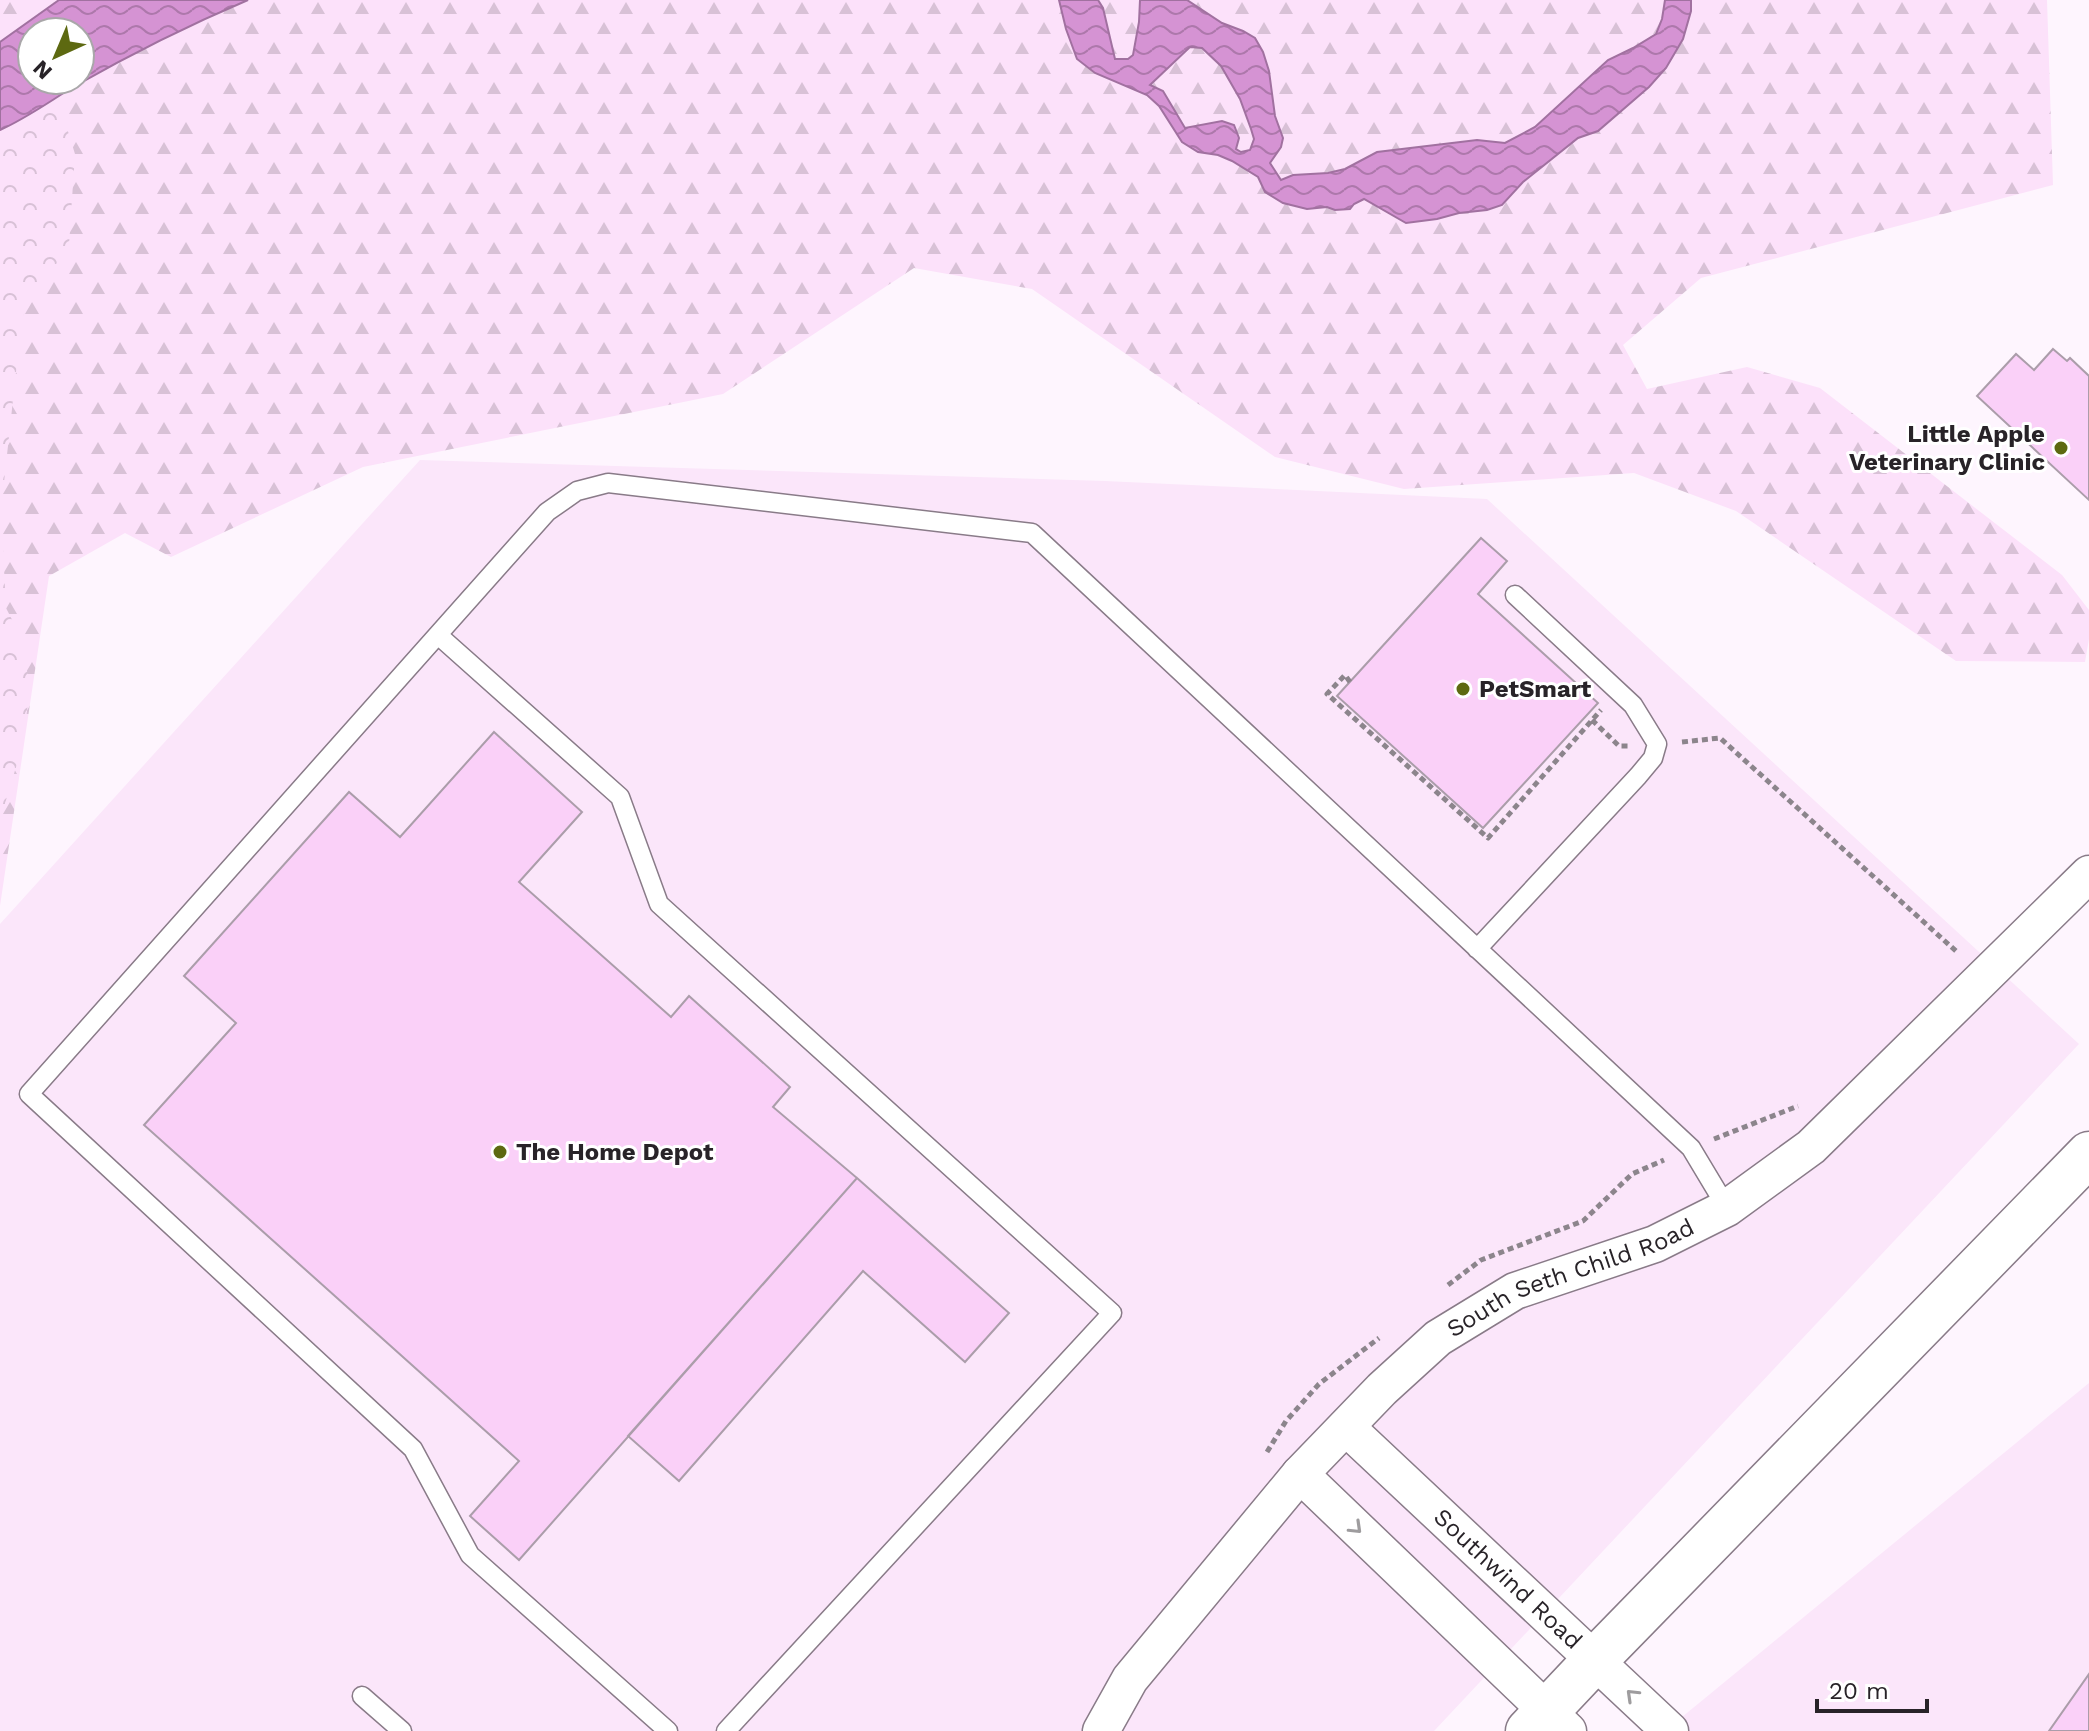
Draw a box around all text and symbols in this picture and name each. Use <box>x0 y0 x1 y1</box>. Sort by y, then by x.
north arrow <box>16 16 96 96</box>
text: N <box>28 55 57 85</box>
place label: Little Apple Veterinary Clinic <box>1849 420 2045 476</box>
marker: Little Apple Veterinary Clinic <box>2052 439 2070 457</box>
place label: PetSmart <box>1479 675 1592 703</box>
marker: PetSmart <box>1454 680 1472 698</box>
place label: The Home Depot <box>516 1138 714 1166</box>
marker: The Home Depot <box>491 1143 509 1161</box>
street label: South Seth Child Road <box>1442 1213 1699 1343</box>
street label: Southwind Road <box>1428 1503 1588 1655</box>
one-way arrow <box>1347 1519 1362 1533</box>
scale bar <box>1817 1663 1927 1713</box>
text: 20 m <box>1829 1677 1889 1705</box>
one-way arrow <box>1627 1691 1642 1705</box>

